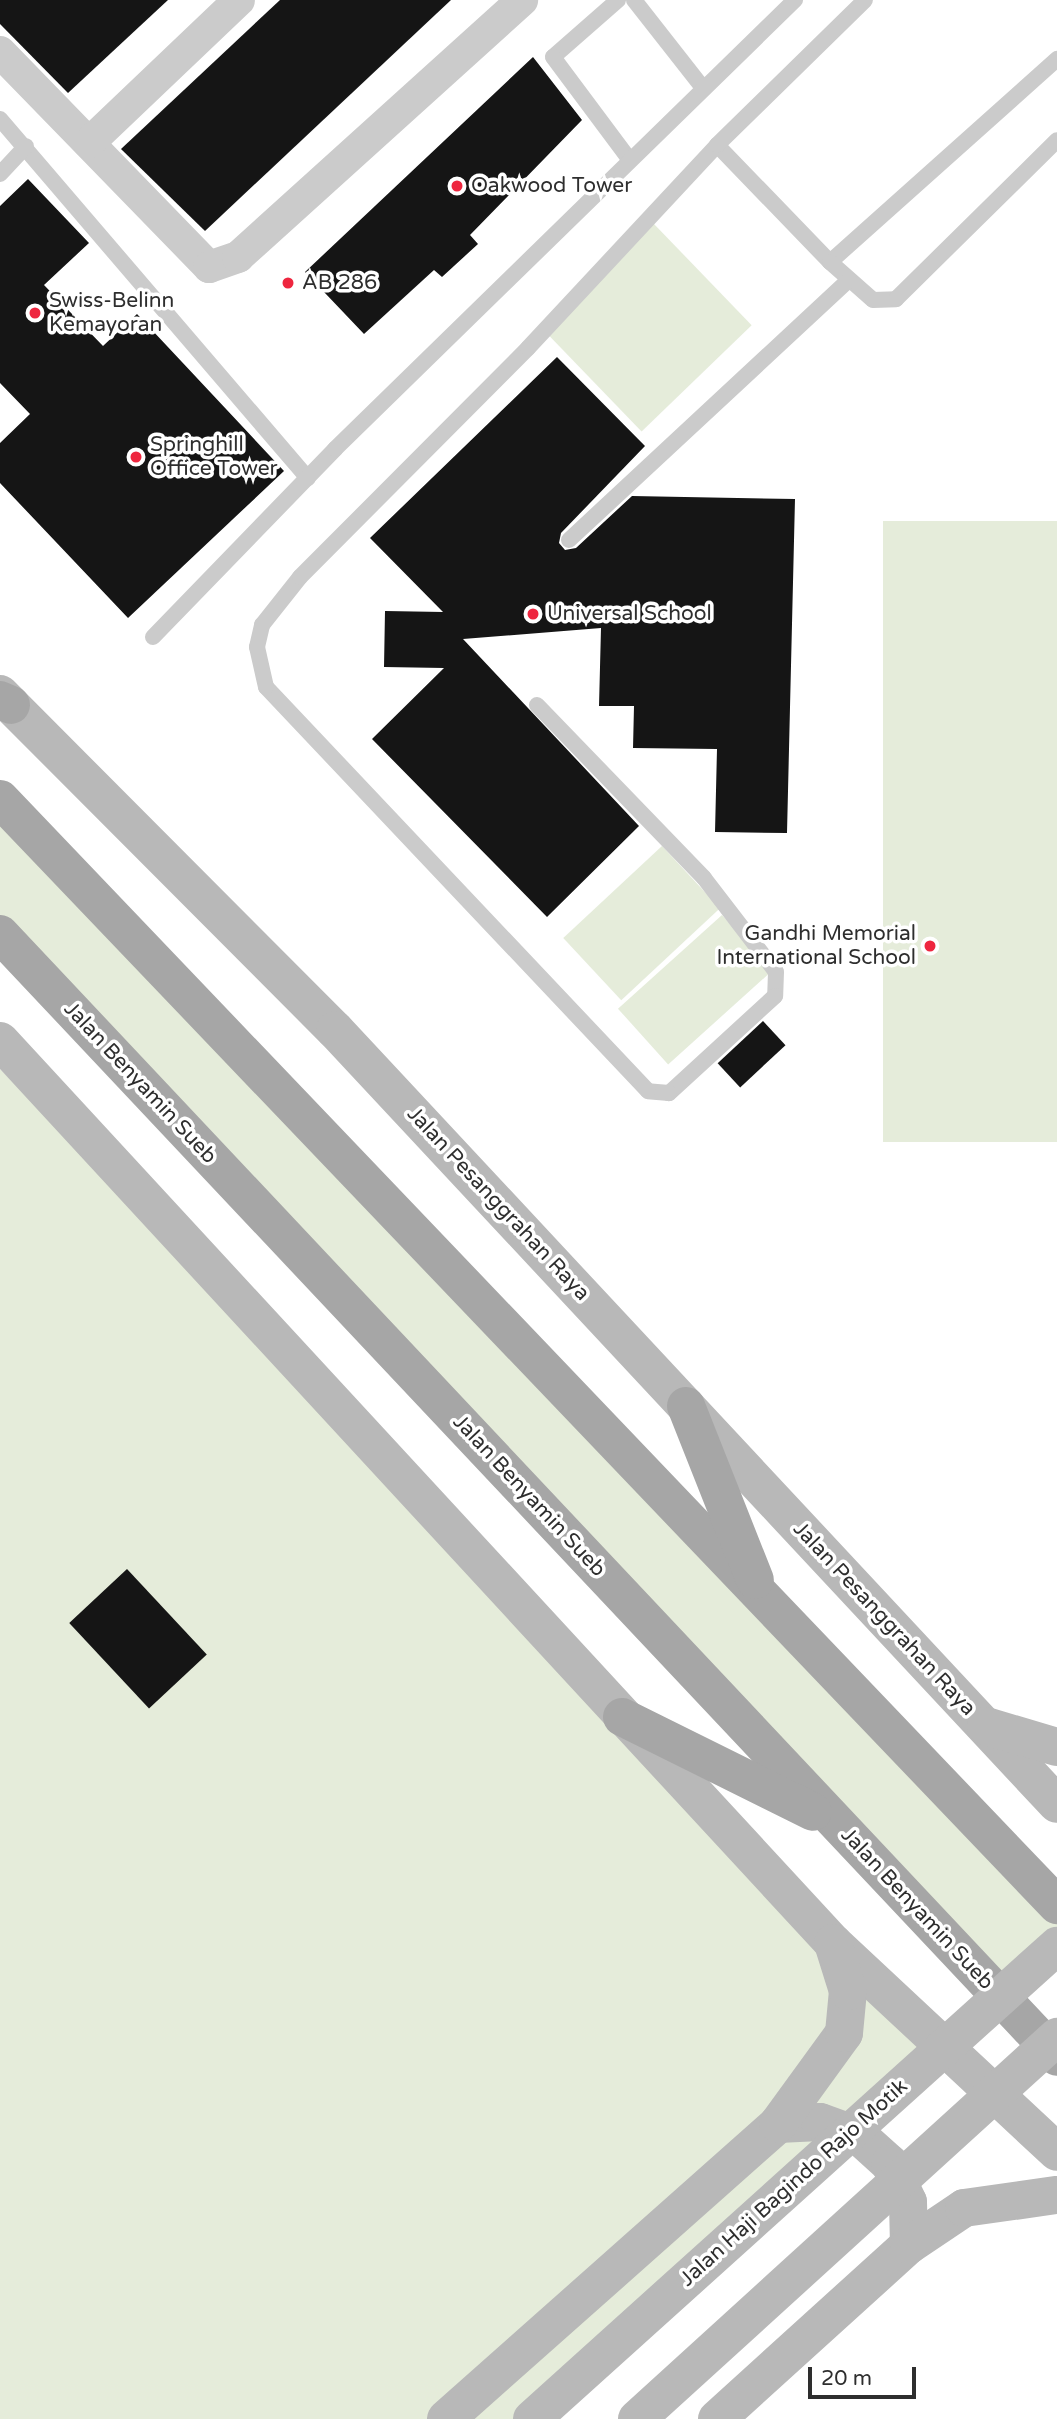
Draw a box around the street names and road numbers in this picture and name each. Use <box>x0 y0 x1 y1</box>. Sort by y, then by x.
street label: Jalan Benyamin Sueb <box>58 997 222 1169</box>
street label: Jalan Pesanggrahan Raya <box>402 1102 594 1306</box>
street label: Jalan Benyamin Sueb <box>447 1410 611 1582</box>
street label: Jalan Pesanggrahan Raya <box>788 1517 980 1721</box>
street label: Jalan Benyamin Sueb <box>835 1823 999 1995</box>
street label: Jalan Haji Bagindo Rajo Motik <box>675 2074 913 2292</box>

